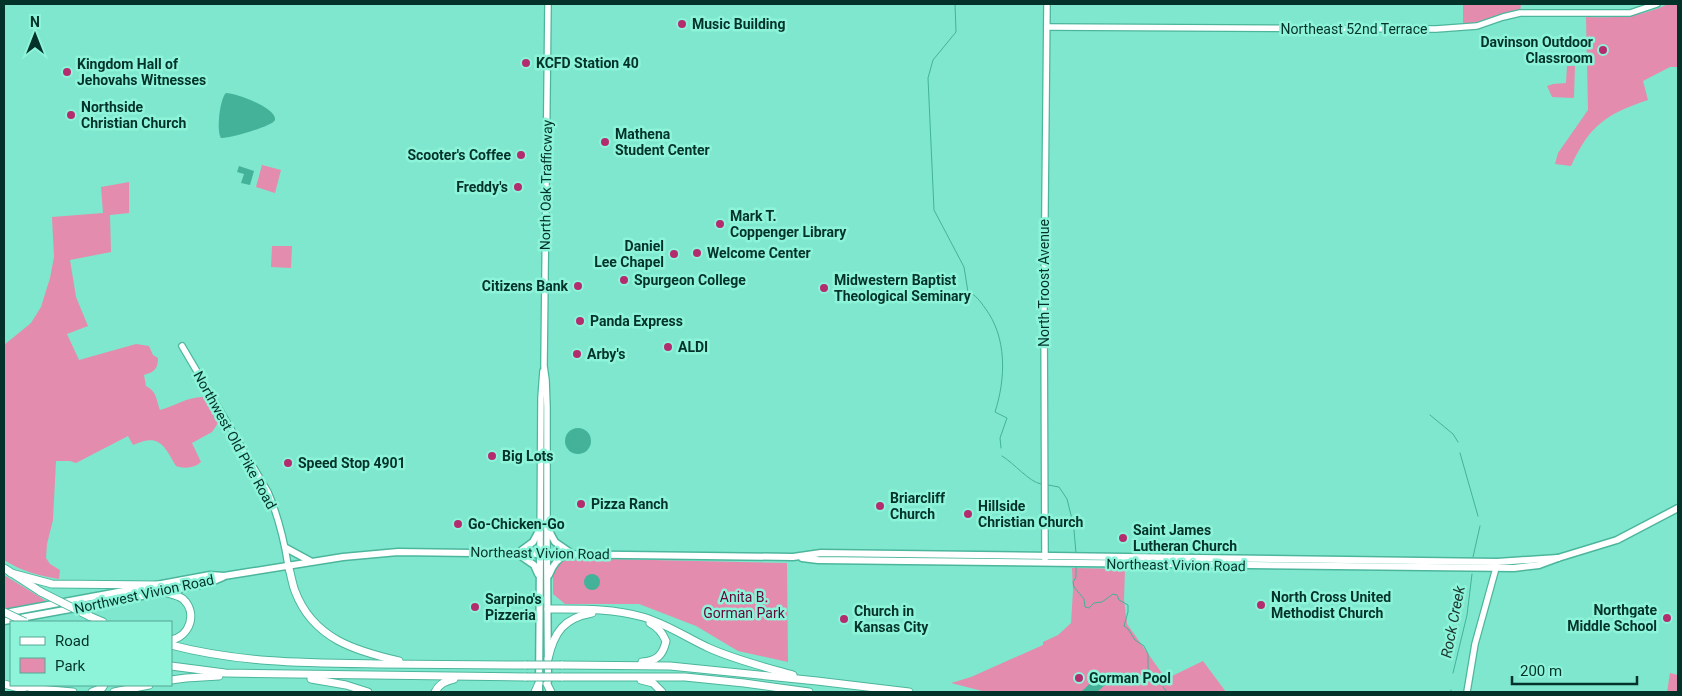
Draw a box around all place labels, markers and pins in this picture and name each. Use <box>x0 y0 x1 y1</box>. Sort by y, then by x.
place label: Music Building <box>692 16 785 32</box>
marker: Music Building <box>676 18 688 30</box>
place label: Davinson Outdoor Classroom <box>1480 34 1593 66</box>
marker: Davinson Outdoor Classroom <box>1597 44 1609 56</box>
place label: KCFD Station 40 <box>536 55 639 71</box>
place label: Kingdom Hall of Jehovahs Witnesses <box>77 56 206 88</box>
marker: KCFD Station 40 <box>520 57 532 69</box>
marker: Kingdom Hall of Jehovahs Witnesses <box>61 66 73 78</box>
place label: Northside Christian Church <box>81 99 186 131</box>
marker: Northside Christian Church <box>65 109 77 121</box>
place label: Mathena Student Center <box>615 126 710 158</box>
marker: Mathena Student Center <box>599 136 611 148</box>
place label: Scooter's Coffee <box>407 147 511 163</box>
marker: Scooter's Coffee <box>515 149 527 161</box>
place label: Freddy's <box>456 179 508 195</box>
marker: Freddy's <box>512 181 524 193</box>
place label: Mark T. Coppenger Library <box>730 208 847 240</box>
marker: Mark T. Coppenger Library <box>714 218 726 230</box>
place label: Daniel Lee Chapel <box>594 238 664 270</box>
place label: Welcome Center <box>707 245 811 261</box>
marker: Welcome Center <box>691 247 703 259</box>
marker: Daniel Lee Chapel <box>668 248 680 260</box>
place label: Spurgeon College <box>634 272 746 288</box>
place label: Midwestern Baptist Theological Seminary <box>834 272 972 304</box>
marker: Spurgeon College <box>618 274 630 286</box>
place label: Citizens Bank <box>482 278 569 294</box>
marker: Citizens Bank <box>572 280 584 292</box>
marker: Midwestern Baptist Theological Seminary <box>818 282 830 294</box>
place label: Panda Express <box>590 313 683 329</box>
marker: Panda Express <box>574 315 586 327</box>
place label: ALDI <box>678 339 708 355</box>
marker: ALDI <box>662 341 674 353</box>
place label: Arby's <box>587 346 625 362</box>
marker: Arby's <box>571 348 583 360</box>
place label: Big Lots <box>502 448 554 464</box>
marker: Big Lots <box>486 450 498 462</box>
place label: Speed Stop 4901 <box>298 455 406 471</box>
marker: Speed Stop 4901 <box>282 457 294 469</box>
place label: Briarcliff Church <box>890 490 946 522</box>
place label: Pizza Ranch <box>591 496 669 512</box>
marker: Pizza Ranch <box>575 498 587 510</box>
place label: Hillside Christian Church <box>978 498 1083 530</box>
marker: Briarcliff Church <box>874 500 886 512</box>
marker: Hillside Christian Church <box>962 508 974 520</box>
place label: Go-Chicken-Go <box>468 516 565 532</box>
marker: Go-Chicken-Go <box>452 518 464 530</box>
place label: Saint James Lutheran Church <box>1133 522 1237 554</box>
marker: Saint James Lutheran Church <box>1117 532 1129 544</box>
place label: North Cross United Methodist Church <box>1271 589 1391 621</box>
place label: Sarpino's Pizzeria <box>485 591 542 623</box>
marker: North Cross United Methodist Church <box>1255 599 1267 611</box>
marker: Sarpino's Pizzeria <box>469 601 481 613</box>
place label: Northgate Middle School <box>1567 602 1657 634</box>
place label: Church in Kansas City <box>854 603 929 635</box>
marker: Northgate Middle School <box>1661 612 1673 624</box>
marker: Church in Kansas City <box>838 613 850 625</box>
place label: Gorman Pool <box>1089 670 1171 686</box>
marker: Gorman Pool <box>1073 672 1085 684</box>

